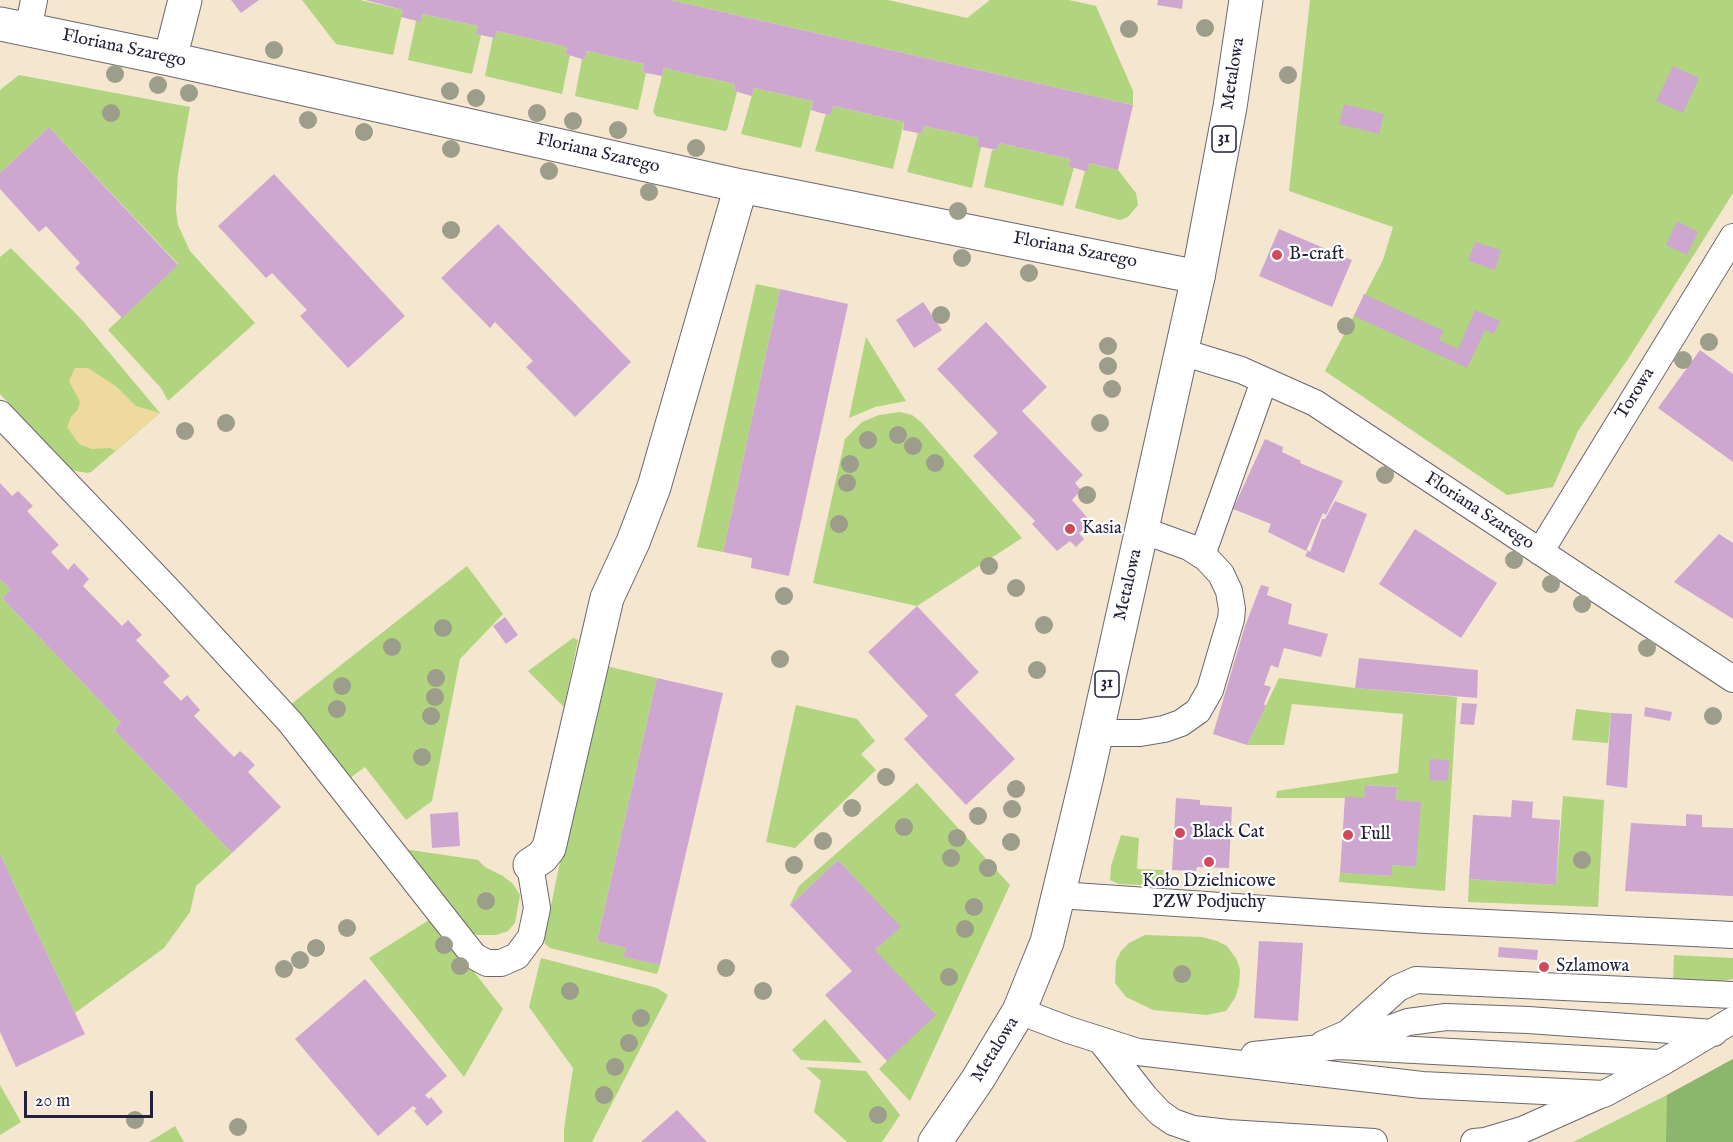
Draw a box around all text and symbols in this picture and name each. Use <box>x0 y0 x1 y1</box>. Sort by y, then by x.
street label: Floriana Szarego <box>60 25 188 73</box>
street label: Metalowa <box>1218 36 1250 112</box>
road number: 31 <box>1212 126 1236 152</box>
street label: Floriana Szarego <box>534 129 662 179</box>
street label: Floriana Szarego <box>1011 228 1139 274</box>
place label: B-craft <box>1289 244 1344 266</box>
marker: B-craft <box>1270 248 1284 262</box>
street label: Torowa <box>1612 364 1660 424</box>
street label: Floriana Szarego <box>1420 469 1538 555</box>
place label: Kasia <box>1082 518 1122 540</box>
marker: Kasia <box>1063 522 1077 536</box>
street label: Metalowa <box>1110 547 1148 623</box>
road number: 31 <box>1095 671 1119 697</box>
place label: Black Cat <box>1192 822 1265 844</box>
place label: Full <box>1360 824 1391 846</box>
marker: Black Cat <box>1173 826 1187 840</box>
marker: Full <box>1341 828 1355 842</box>
marker: Koło Dzielnicowe PZW Podjuchy <box>1202 855 1216 869</box>
place label: Koło Dzielnicowe PZW Podjuchy <box>1142 871 1276 914</box>
place label: Szlamowa <box>1556 956 1629 978</box>
marker: Szlamowa <box>1537 960 1551 974</box>
street label: Metalowa <box>968 1013 1024 1087</box>
scale bar <box>27 1079 156 1117</box>
text: 20 m <box>35 1090 70 1113</box>

